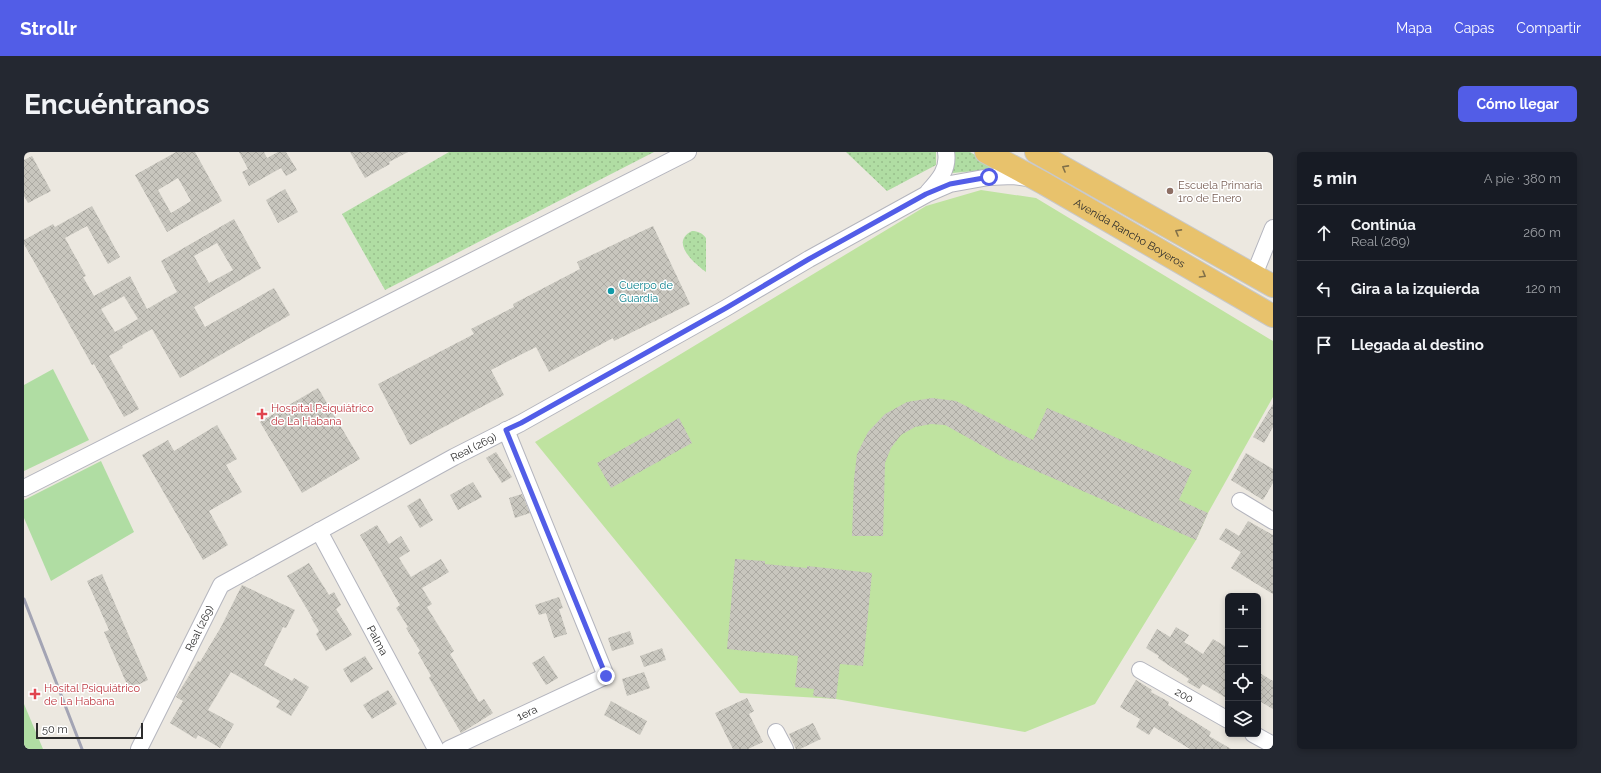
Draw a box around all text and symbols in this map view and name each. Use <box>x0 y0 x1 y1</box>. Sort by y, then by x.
text: Strollr <box>20 17 77 39</box>
text: Mapa <box>1396 20 1432 36</box>
text: Capas <box>1454 20 1494 36</box>
text: Compartir <box>1516 20 1581 36</box>
button: Cómo llegar <box>1458 86 1577 122</box>
text: Encuéntranos <box>24 88 210 121</box>
one-way arrow <box>1062 166 1069 173</box>
route start <box>980 168 998 186</box>
text: 5 min <box>1313 168 1357 188</box>
text: A pie · 380 m <box>1484 171 1561 186</box>
place label: Escuela Primaria 1ro de Enero <box>1178 179 1262 205</box>
marker: Escuela Primaria 1ro de Enero <box>1165 186 1175 196</box>
street label: Avenida Rancho Boyeros <box>1072 196 1188 270</box>
text: Continúa <box>1351 216 1416 234</box>
icon: ahead <box>1313 222 1335 244</box>
text: 260 m <box>1523 225 1561 240</box>
one-way arrow <box>1175 229 1182 237</box>
text: Real (269) <box>1351 234 1410 249</box>
one-way arrow <box>1199 271 1206 278</box>
icon: left <box>1313 278 1335 300</box>
place label: Cuerpo de Guardia <box>619 279 673 305</box>
text: Gira a la izquierda <box>1351 280 1480 298</box>
text: 120 m <box>1525 281 1561 296</box>
marker: Cuerpo de Guardia <box>606 286 616 296</box>
icon: arrive <box>1313 334 1335 356</box>
text: Llegada al destino <box>1351 336 1484 354</box>
place label: Hospital Psiquiátrico de La Habana <box>271 402 374 428</box>
marker: Hospital Psiquiátrico de La Habana <box>256 408 268 420</box>
street label: Real (269) <box>448 430 499 464</box>
map controls <box>1225 593 1261 737</box>
button: + <box>1225 593 1261 629</box>
street label: Real (269) <box>182 603 216 653</box>
street label: Palma <box>364 623 391 657</box>
button: − <box>1225 629 1261 665</box>
button: locate <box>1225 665 1261 701</box>
route end <box>597 667 615 685</box>
place label: Hosital Psiquiátrico de La Habana <box>44 682 141 708</box>
street label: 200 <box>1173 685 1196 706</box>
marker: Hosital Psiquiátrico de La Habana <box>29 688 41 700</box>
button: layers <box>1225 701 1261 737</box>
street label: 1era <box>515 702 539 723</box>
scale bar <box>36 721 143 740</box>
text: 50 m <box>42 723 68 736</box>

